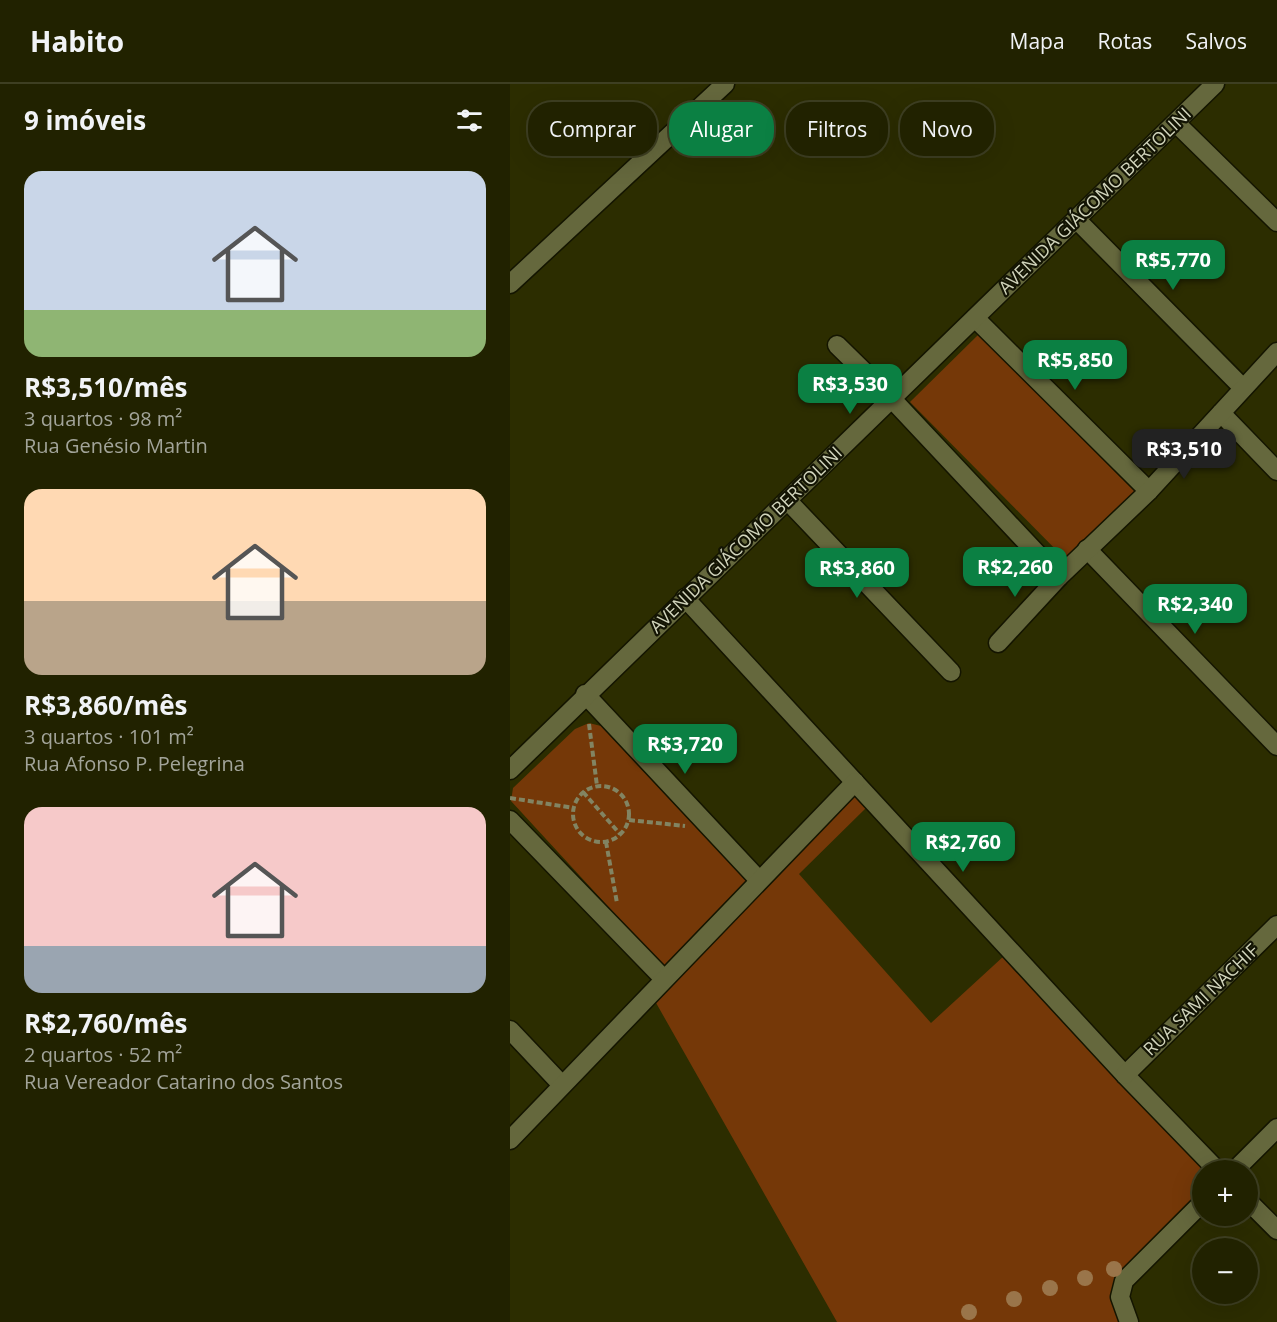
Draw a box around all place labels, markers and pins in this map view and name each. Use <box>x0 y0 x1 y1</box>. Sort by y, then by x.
pin: R$5,770 <box>1118 240 1228 291</box>
pin: R$5,850 <box>1020 340 1130 391</box>
pin: R$3,530 <box>795 364 905 415</box>
pin: R$3,510 <box>1129 429 1239 480</box>
pin: R$2,260 <box>960 547 1070 598</box>
pin: R$3,860 <box>802 548 912 599</box>
pin: R$2,340 <box>1140 584 1250 635</box>
pin: R$3,720 <box>630 724 740 775</box>
pin: R$2,760 <box>908 822 1018 873</box>

